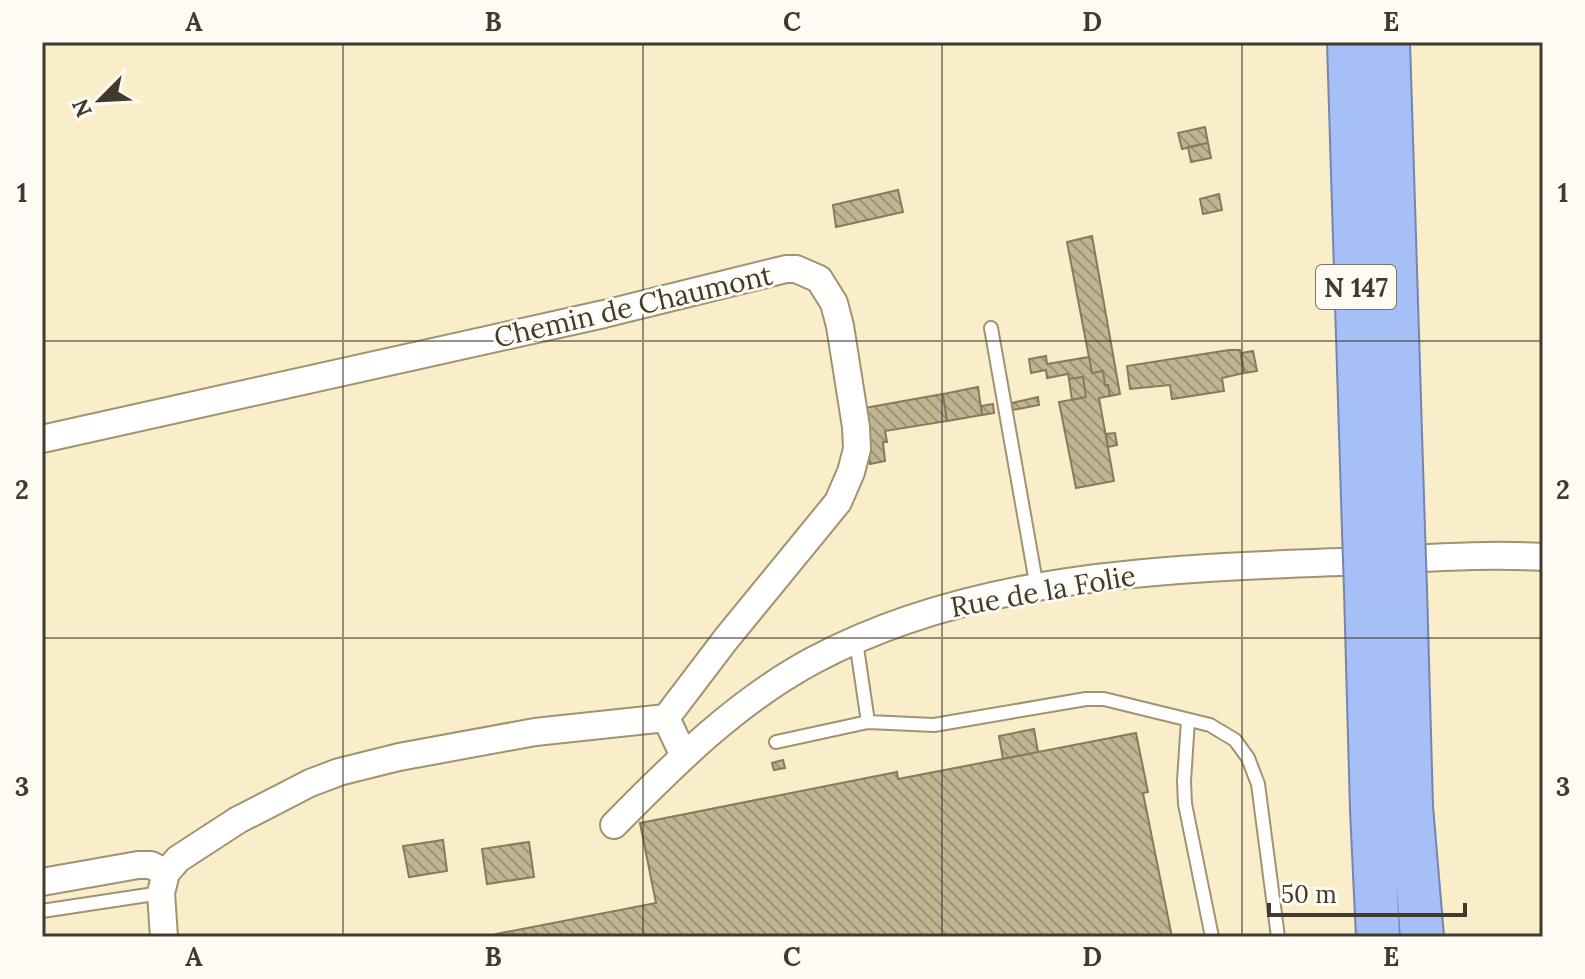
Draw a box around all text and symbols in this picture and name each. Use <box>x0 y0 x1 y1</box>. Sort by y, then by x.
text: A <box>185 5 203 38</box>
text: B <box>484 5 502 38</box>
text: C <box>783 5 801 38</box>
text: D <box>1082 5 1102 38</box>
text: E <box>1383 5 1399 38</box>
north arrow <box>60 60 140 140</box>
text: N <box>65 95 98 122</box>
text: 1 <box>17 176 27 209</box>
text: 1 <box>1558 176 1568 209</box>
street label: Chemin de Chaumont <box>490 256 776 356</box>
road number: N 147 <box>1316 265 1396 309</box>
text: 2 <box>15 473 29 506</box>
text: 2 <box>1556 473 1570 506</box>
street label: Rue de la Folie <box>948 557 1138 625</box>
text: 3 <box>15 770 29 803</box>
text: 3 <box>1556 770 1570 803</box>
scale bar <box>1269 867 1465 917</box>
text: 50 m <box>1281 879 1337 910</box>
text: A <box>185 940 203 973</box>
text: B <box>484 940 502 973</box>
text: C <box>783 940 801 973</box>
text: D <box>1082 940 1102 973</box>
text: E <box>1383 940 1399 973</box>

